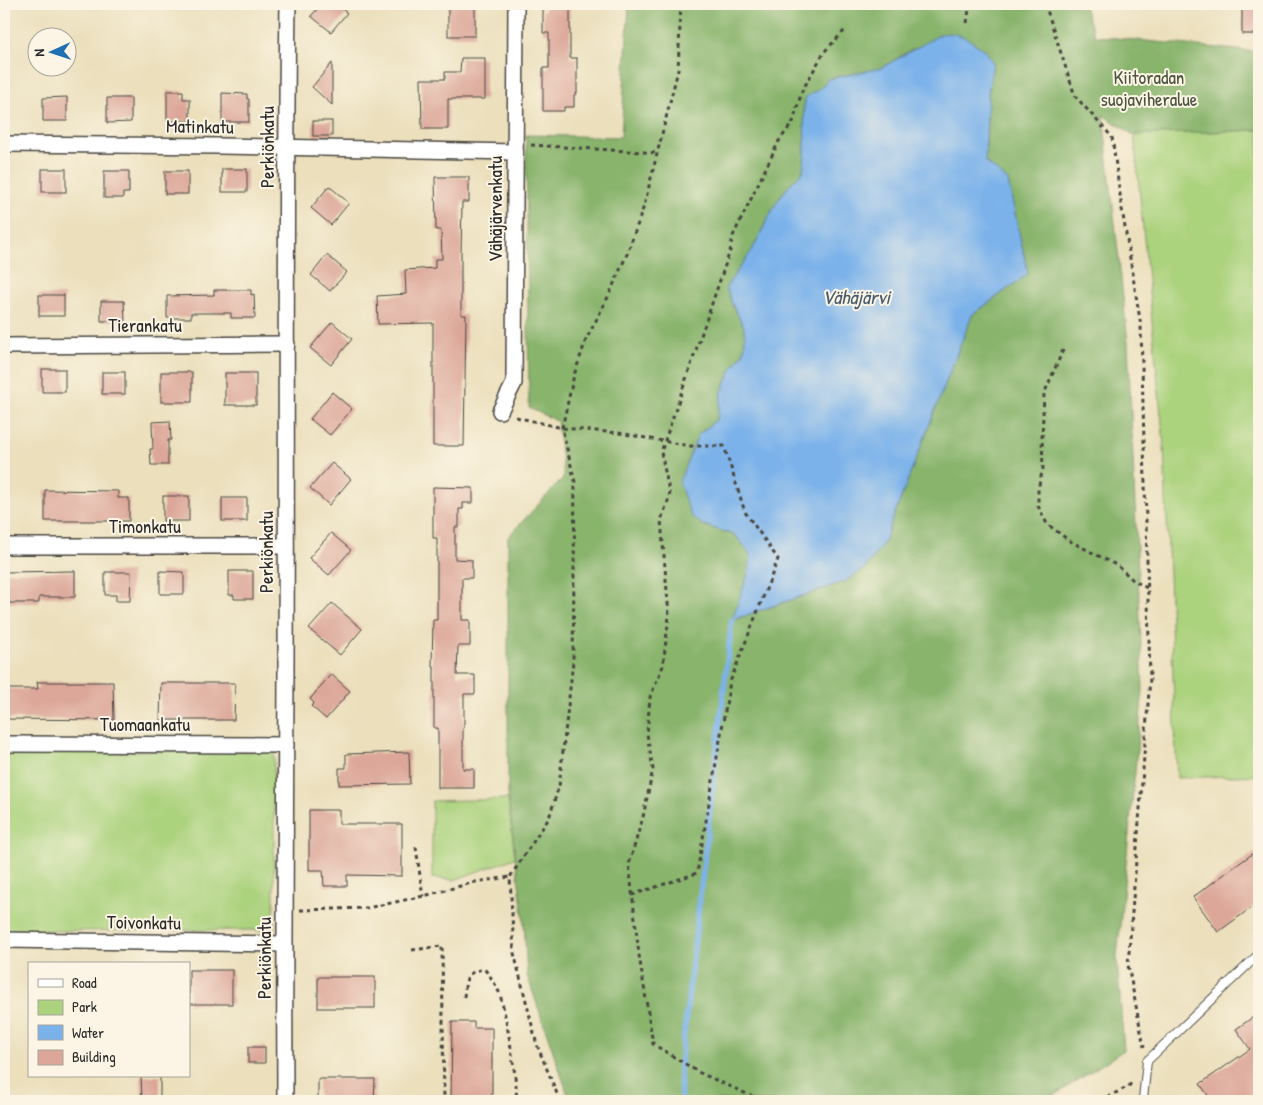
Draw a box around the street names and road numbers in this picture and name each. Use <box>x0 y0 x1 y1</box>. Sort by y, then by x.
street label: Perkiönkatu <box>254 106 280 188</box>
street label: Matinkatu <box>166 112 234 140</box>
street label: Vähäjärvenkatu <box>482 156 508 262</box>
street label: Tierankatu <box>108 312 182 338</box>
street label: Perkiönkatu <box>253 511 279 593</box>
street label: Timonkatu <box>109 513 181 539</box>
street label: Tuomaankatu <box>100 711 190 737</box>
street label: Toivonkatu <box>107 908 182 936</box>
street label: Perkiönkatu <box>251 917 277 999</box>

